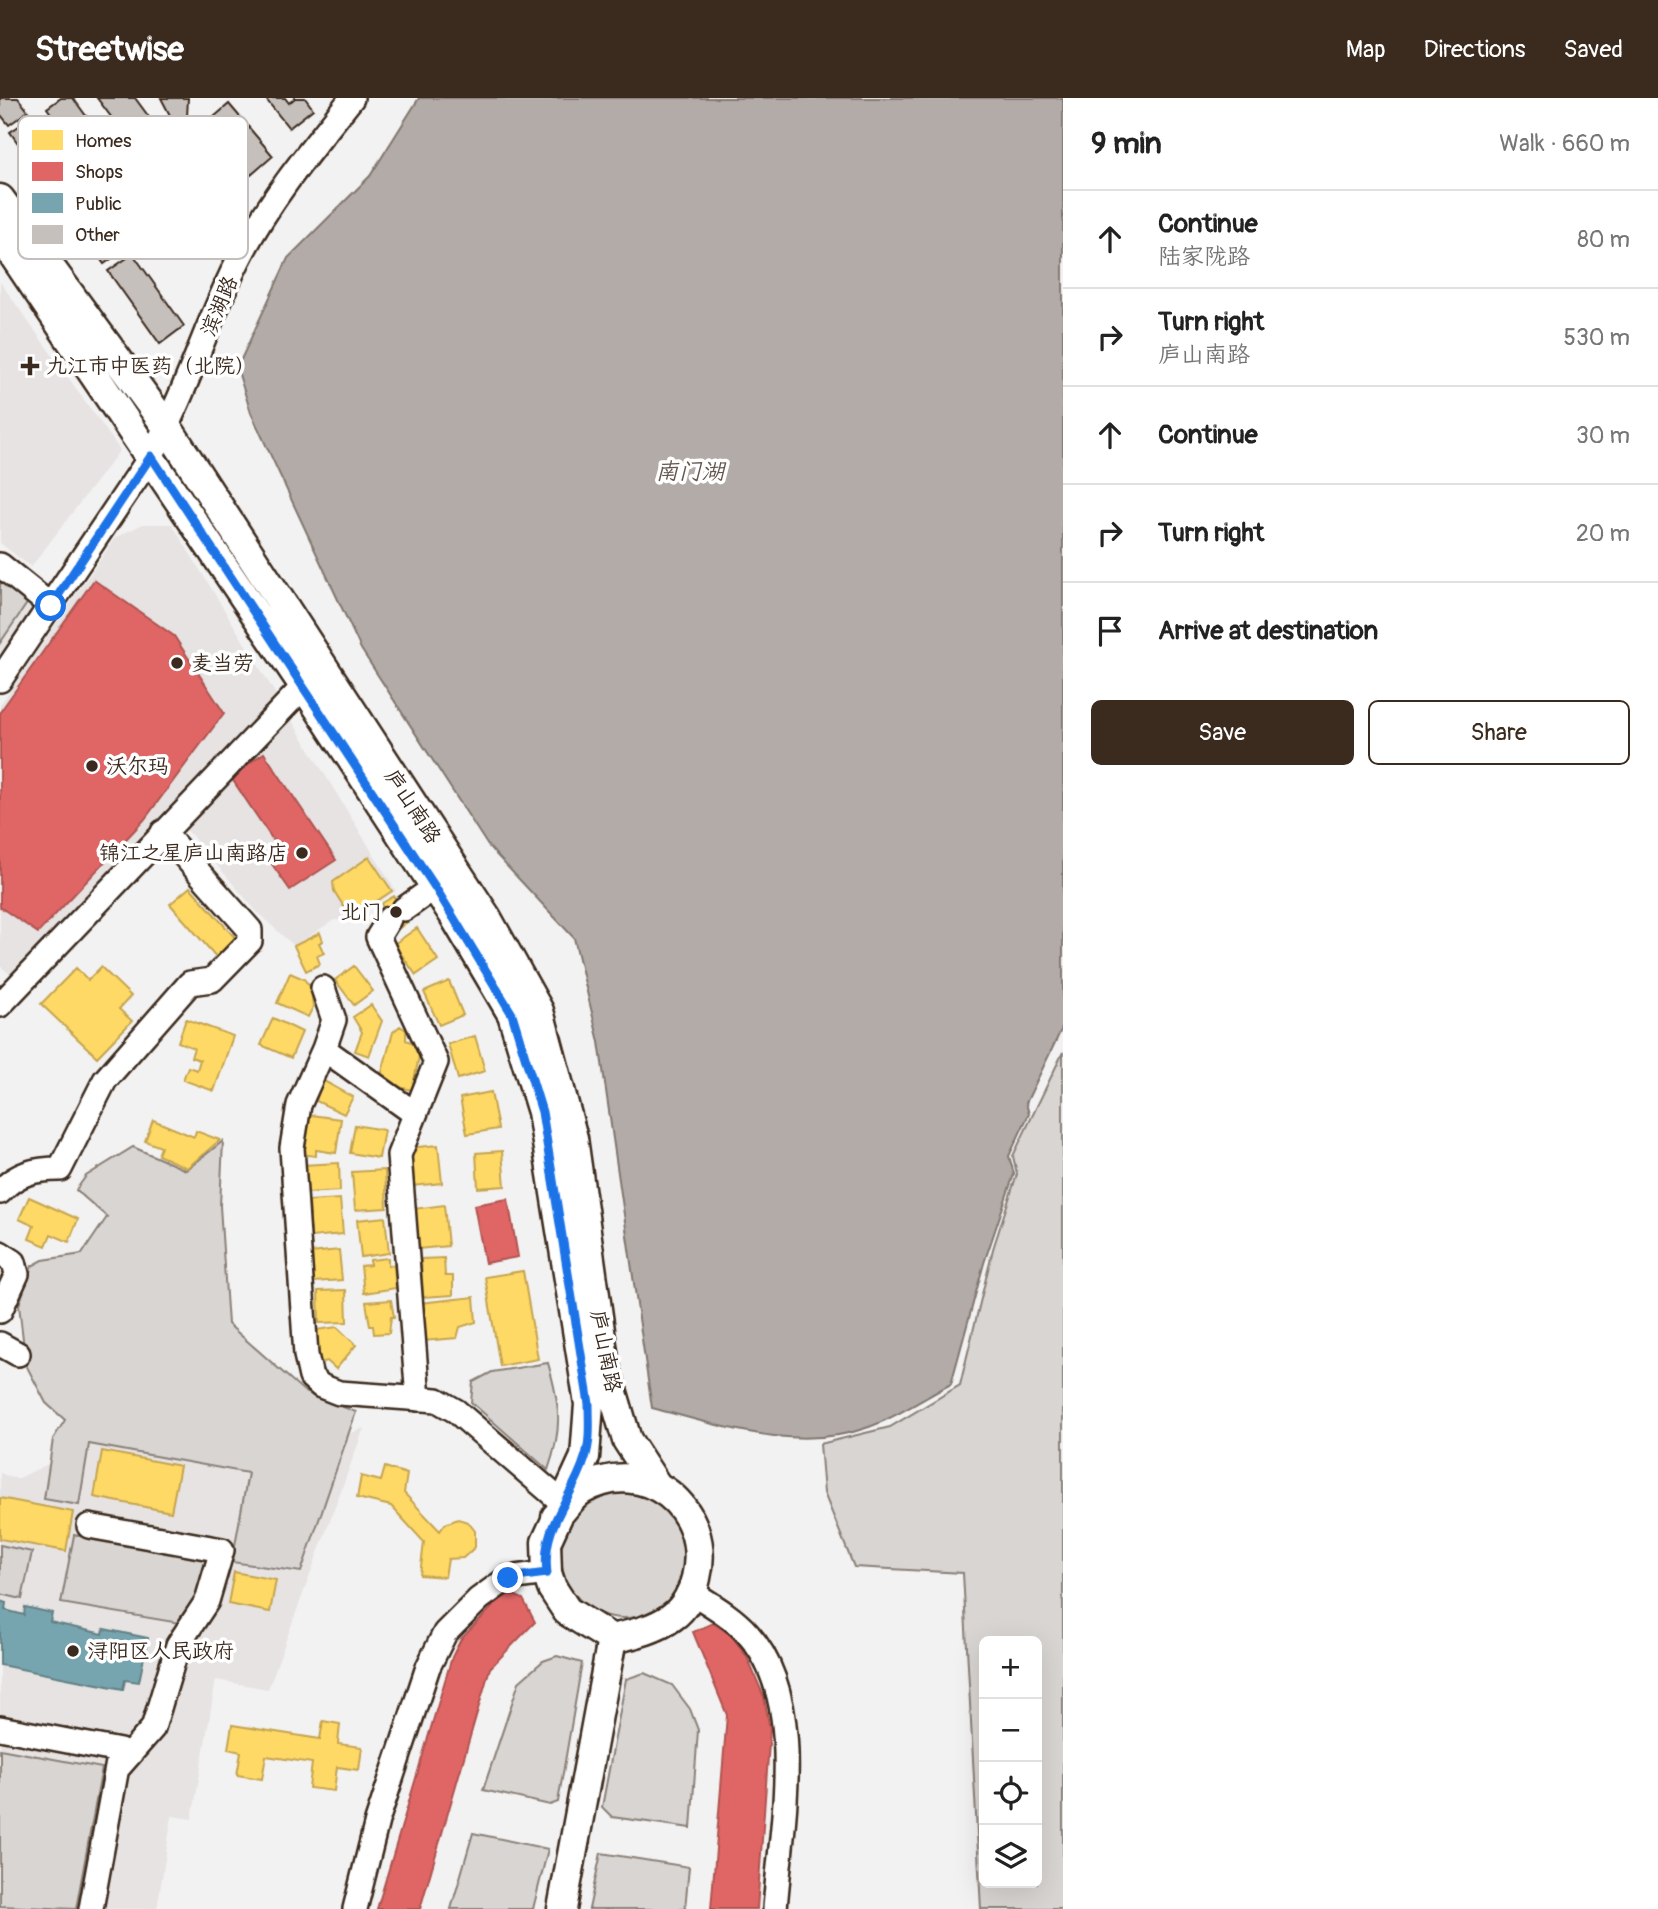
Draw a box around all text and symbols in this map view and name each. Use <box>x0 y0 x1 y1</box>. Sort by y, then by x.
text: Streetwise <box>35 29 184 70</box>
text: Map <box>1346 35 1386 64</box>
text: Directions <box>1424 35 1525 64</box>
text: Saved <box>1563 35 1623 64</box>
legend <box>18 116 248 259</box>
text: 9 min <box>1091 125 1162 162</box>
text: Homes <box>75 129 132 153</box>
text: Walk · 660 m <box>1499 129 1630 158</box>
text: Shops <box>75 160 123 184</box>
text: Public <box>75 192 122 216</box>
text: Continue <box>1158 208 1258 240</box>
icon: ahead <box>1091 220 1129 258</box>
text: Other <box>75 223 120 247</box>
text: 80 m <box>1577 225 1630 254</box>
text: 陆家陇路 <box>1158 242 1250 271</box>
street label: 滨湖路 <box>195 272 244 340</box>
text: Turn right <box>1158 306 1264 338</box>
icon: right <box>1091 318 1129 356</box>
text: 530 m <box>1564 323 1630 352</box>
text: 庐山南路 <box>1158 340 1250 369</box>
place label: 九江市中医药（北院） <box>46 353 256 380</box>
marker: 九江市中医药（北院） <box>20 356 40 376</box>
icon: ahead <box>1091 416 1129 454</box>
text: Continue <box>1158 419 1258 451</box>
text: 30 m <box>1576 421 1630 450</box>
water label: 南门湖 <box>656 457 727 486</box>
icon: right <box>1091 514 1129 552</box>
text: Turn right <box>1158 517 1264 549</box>
text: 20 m <box>1576 519 1630 548</box>
route start <box>35 590 66 621</box>
icon: arrive <box>1091 612 1129 650</box>
text: Arrive at destination <box>1158 615 1378 647</box>
place label: 麦当劳 <box>191 650 254 677</box>
marker: 麦当劳 <box>169 655 185 671</box>
button: Save <box>1091 700 1354 765</box>
button: Share <box>1368 700 1630 765</box>
place label: 沃尔玛 <box>106 753 169 780</box>
marker: 沃尔玛 <box>84 758 100 774</box>
street label: 庐山南路 <box>378 764 447 849</box>
place label: 锦江之星庐山南路店 <box>99 840 288 867</box>
marker: 锦江之星庐山南路店 <box>294 845 310 861</box>
place label: 北门 <box>340 899 382 926</box>
marker: 北门 <box>388 904 404 920</box>
street label: 庐山南路 <box>584 1307 627 1395</box>
route end <box>492 1562 523 1593</box>
map controls <box>979 1636 1042 1888</box>
button: + <box>979 1636 1042 1699</box>
place label: 浔阳区人民政府 <box>87 1638 234 1665</box>
marker: 浔阳区人民政府 <box>65 1643 81 1659</box>
button: − <box>979 1699 1042 1762</box>
button: locate <box>979 1762 1042 1825</box>
button: layers <box>979 1825 1042 1888</box>

